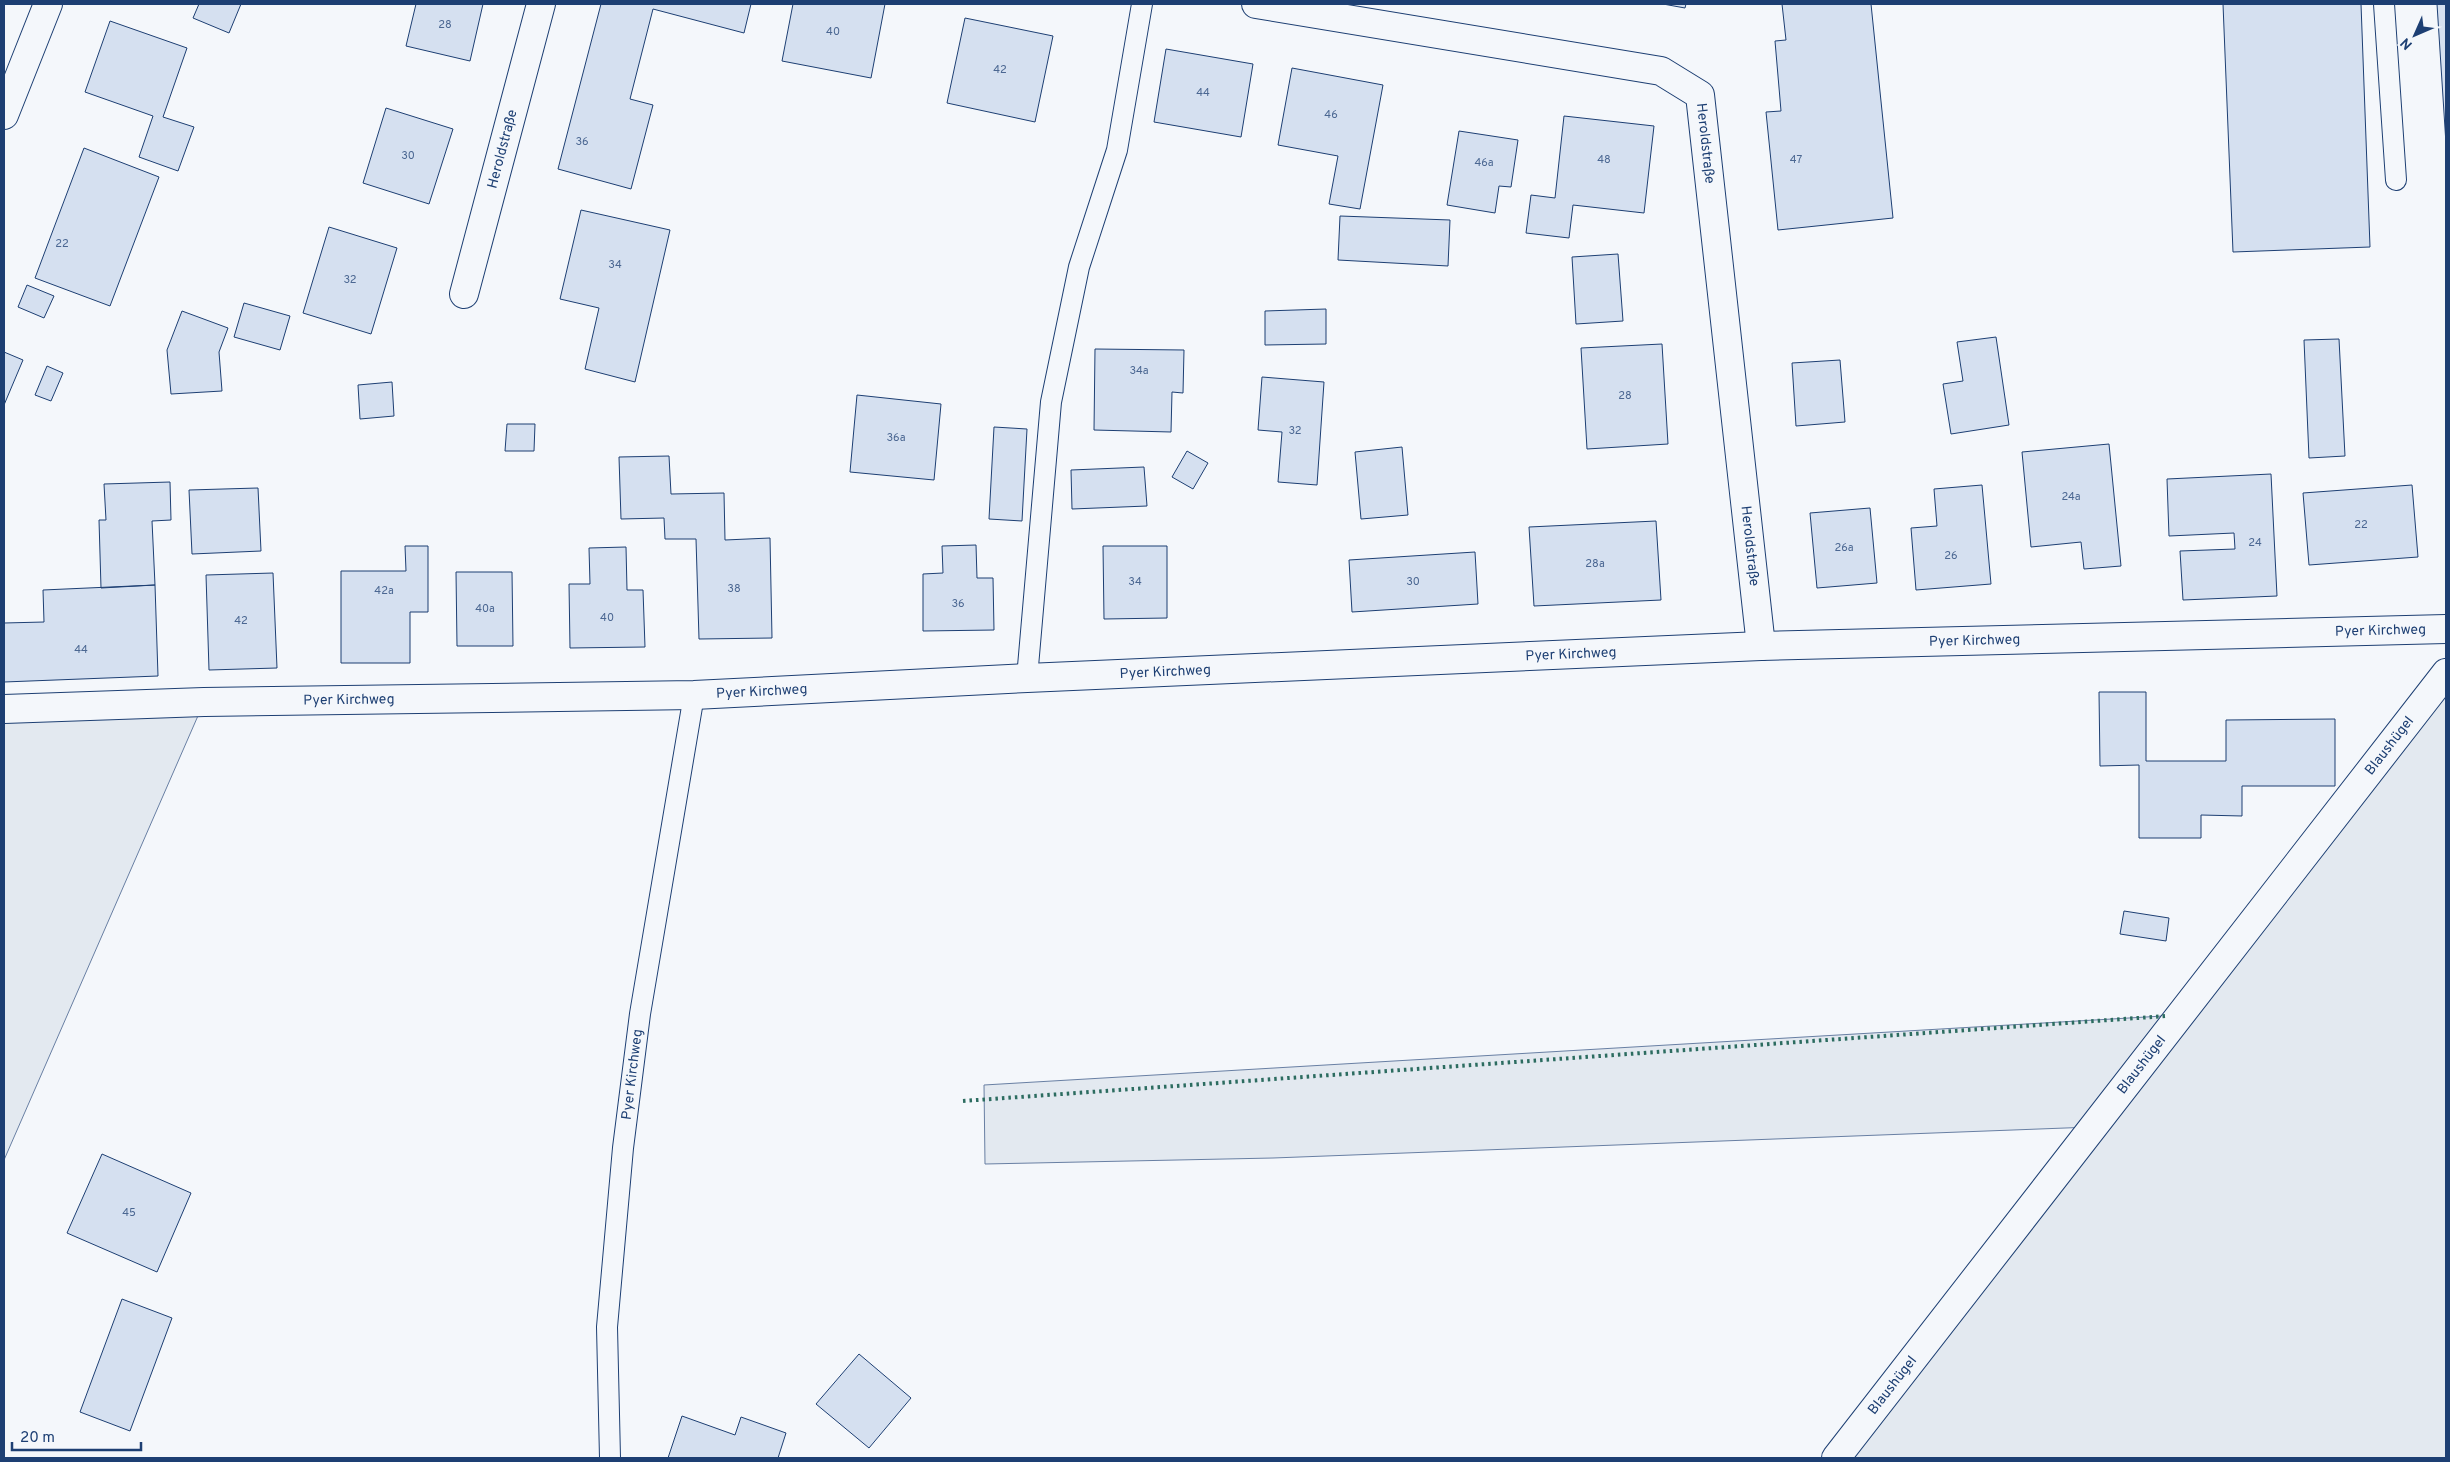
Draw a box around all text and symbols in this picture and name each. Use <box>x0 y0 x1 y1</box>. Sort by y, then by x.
north arrow <box>2390 10 2440 60</box>
house number: 28 <box>438 18 452 32</box>
house number: 40 <box>826 25 840 39</box>
text: N <box>2397 34 2416 53</box>
house number: 42 <box>993 63 1007 77</box>
house number: 44 <box>1196 86 1210 100</box>
street label: Heroldstraße <box>1692 102 1718 185</box>
street label: Heroldstraße <box>484 108 521 190</box>
house number: 46 <box>1324 108 1338 122</box>
house number: 36 <box>575 135 589 149</box>
house number: 30 <box>401 149 415 163</box>
house number: 48 <box>1597 153 1611 167</box>
house number: 47 <box>1790 153 1802 167</box>
house number: 46a <box>1474 156 1494 170</box>
house number: 22 <box>55 237 69 251</box>
house number: 34 <box>608 258 622 272</box>
house number: 32 <box>343 273 357 287</box>
house number: 34a <box>1129 364 1149 378</box>
house number: 28 <box>1618 389 1632 403</box>
house number: 32 <box>1288 424 1302 438</box>
house number: 36a <box>887 431 906 445</box>
house number: 24a <box>2061 490 2081 504</box>
street label: Heroldstraße <box>1737 505 1763 587</box>
house number: 22 <box>2354 518 2368 532</box>
house number: 24 <box>2248 536 2262 550</box>
house number: 26a <box>1834 541 1854 555</box>
house number: 26 <box>1944 549 1958 563</box>
house number: 28a <box>1585 557 1605 571</box>
house number: 34 <box>1128 575 1142 589</box>
house number: 30 <box>1406 575 1420 589</box>
house number: 38 <box>727 582 741 596</box>
house number: 42a <box>374 584 394 598</box>
house number: 36 <box>951 597 965 611</box>
house number: 40a <box>475 602 495 616</box>
house number: 40 <box>600 611 614 625</box>
house number: 42 <box>234 614 248 628</box>
street label: Pyer Kirchweg <box>2335 621 2426 640</box>
street label: Pyer Kirchweg <box>1929 631 2020 650</box>
house number: 44 <box>74 643 88 657</box>
street label: Pyer Kirchweg <box>1525 644 1617 665</box>
street label: Pyer Kirchweg <box>1119 661 1211 682</box>
street label: Pyer Kirchweg <box>716 681 808 702</box>
street label: Pyer Kirchweg <box>303 691 395 709</box>
street label: Blaushügel <box>2361 713 2417 778</box>
street label: Pyer Kirchweg <box>618 1028 647 1121</box>
street label: Blaushügel <box>2114 1032 2170 1097</box>
house number: 45 <box>122 1206 136 1220</box>
street label: Blaushügel <box>1864 1353 1920 1418</box>
scale bar <box>12 1420 141 1452</box>
text: 20 m <box>20 1429 55 1448</box>

